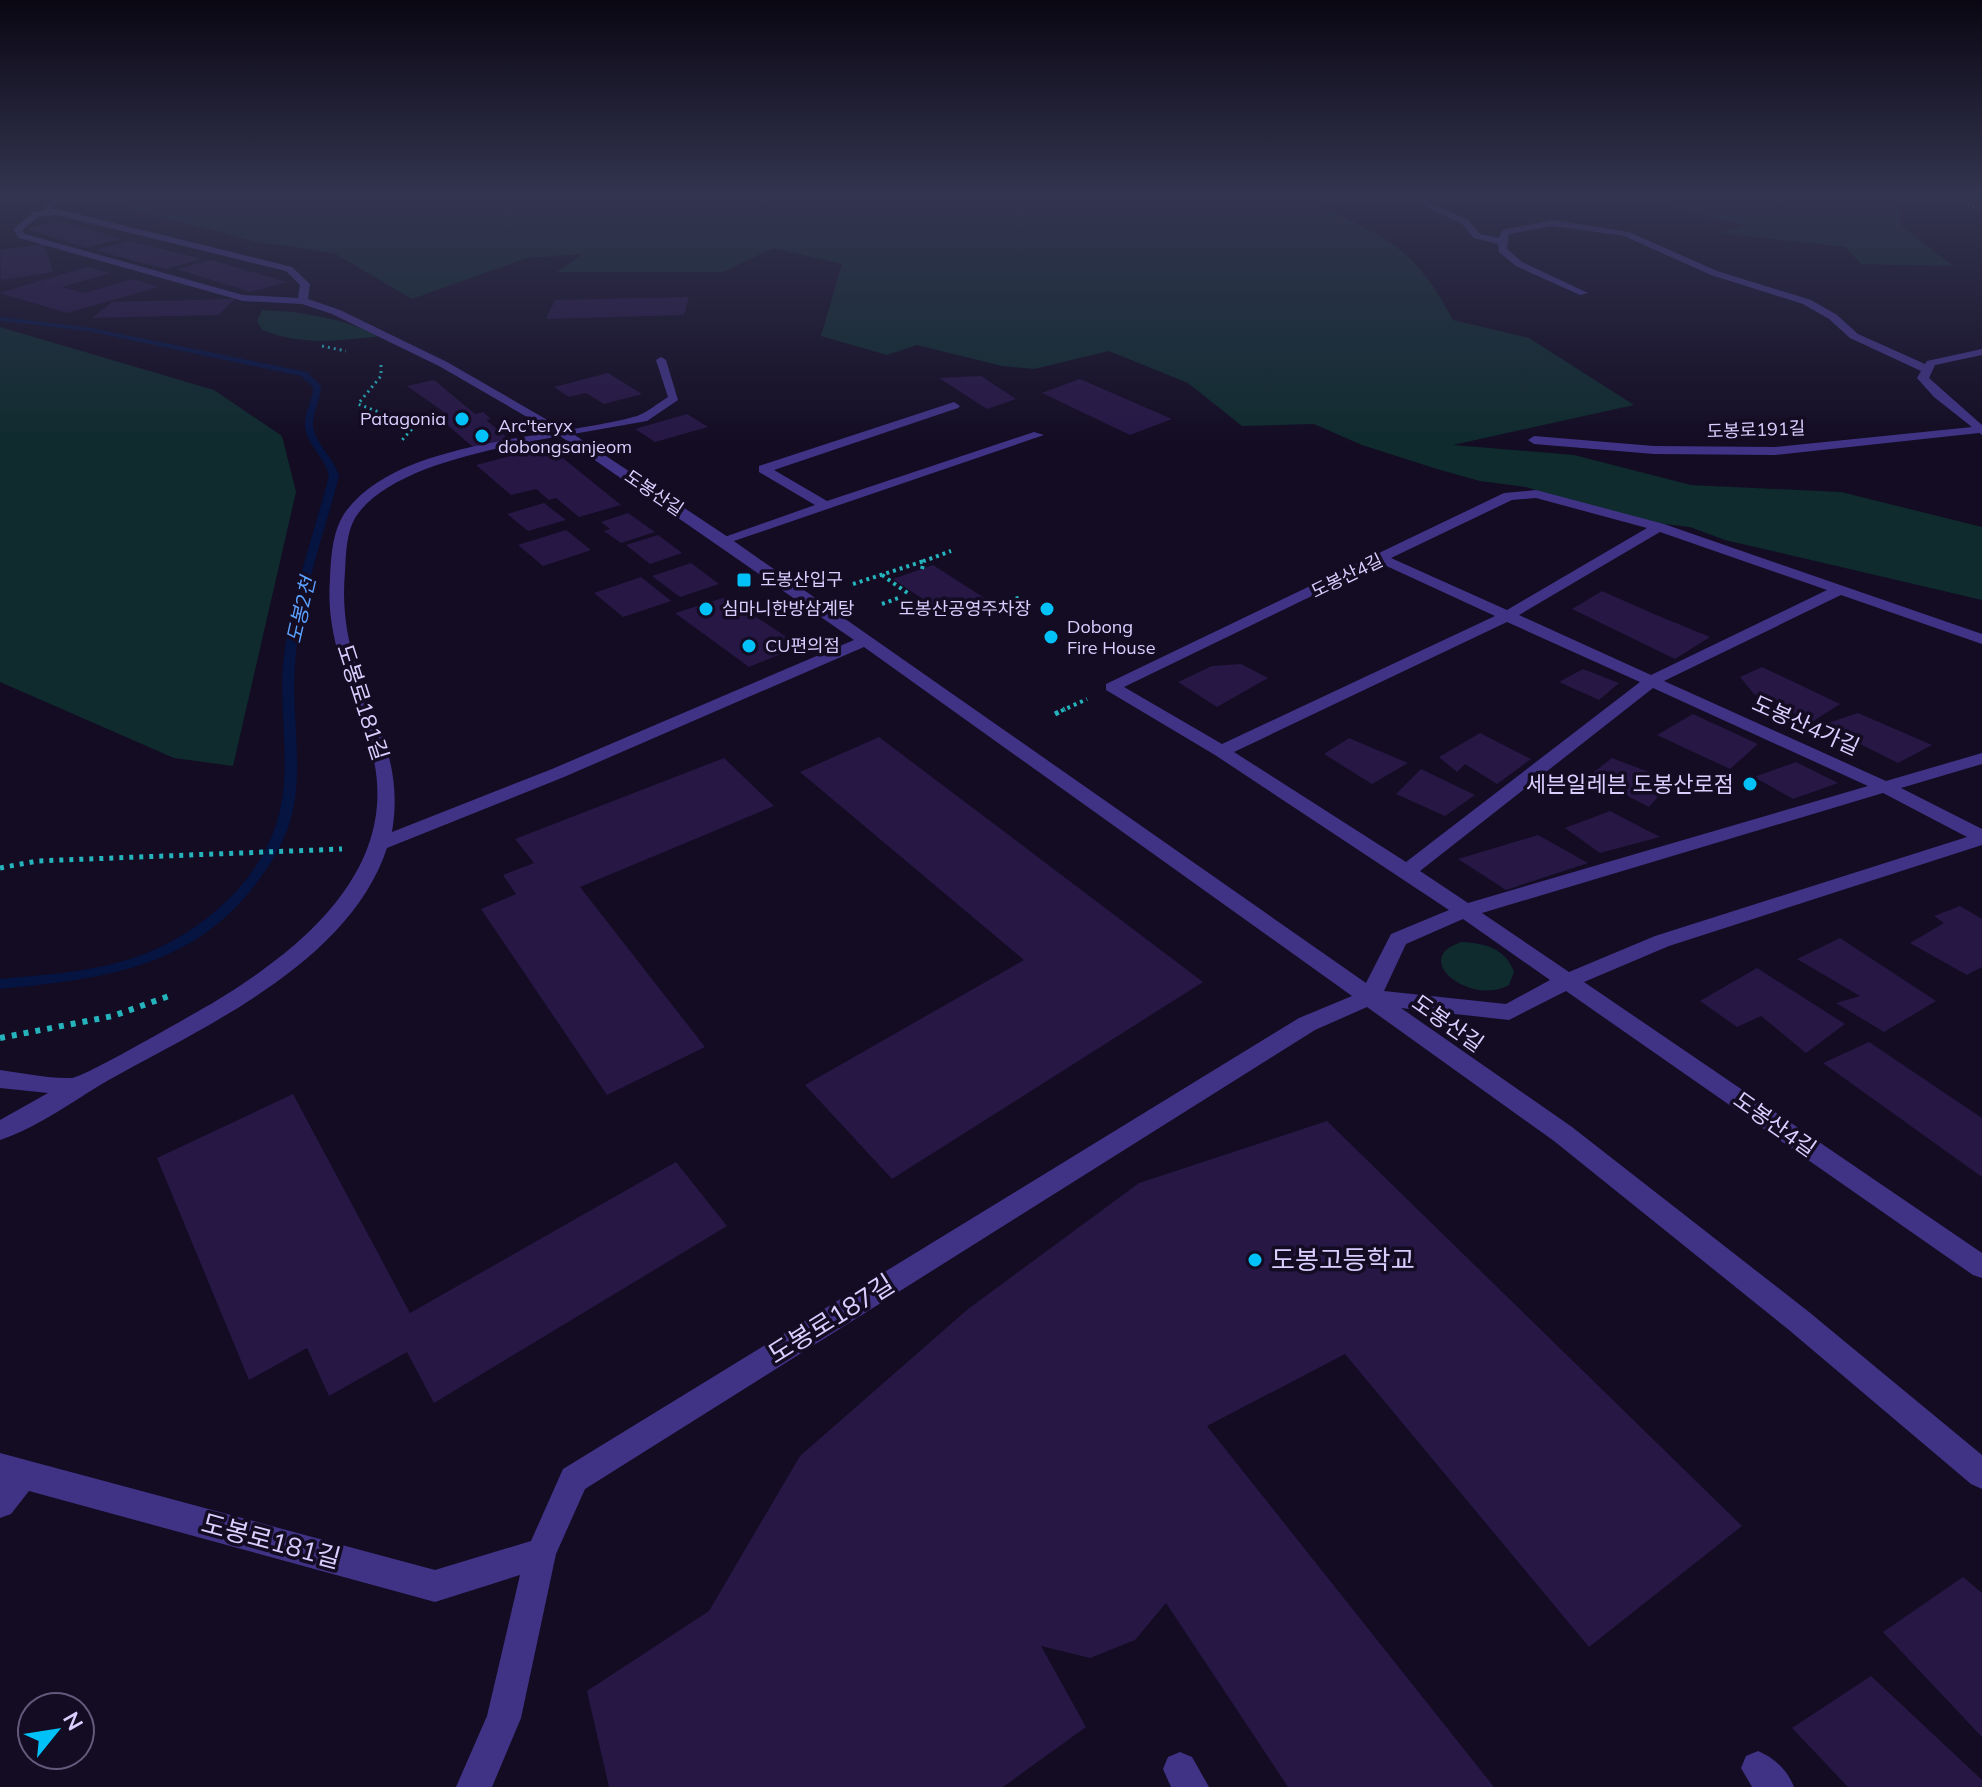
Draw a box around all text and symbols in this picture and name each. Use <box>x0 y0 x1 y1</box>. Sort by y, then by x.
place label: Patagonia <box>360 407 446 430</box>
marker: Patagonia <box>453 410 471 428</box>
place label: Arc'teryx dobongsanjeom <box>498 414 632 458</box>
street label: 도봉로191길 <box>1706 416 1806 443</box>
marker: Arc'teryx dobongsanjeom <box>473 427 491 445</box>
street label: 도봉산길 <box>620 465 688 521</box>
street label: 도봉산4길 <box>1307 548 1386 603</box>
place label: 도봉산입구 <box>760 568 843 591</box>
marker: 도봉산입구 <box>735 571 753 589</box>
water label: 도봉2천 <box>281 572 321 645</box>
place label: 심마니한방삼계탕 <box>722 597 854 620</box>
place label: 도봉산공영주차장 <box>899 597 1031 620</box>
marker: 심마니한방삼계탕 <box>697 600 715 618</box>
marker: 도봉산공영주차장 <box>1038 600 1056 618</box>
place label: Dobong Fire House <box>1067 615 1155 659</box>
marker: Dobong Fire House <box>1042 628 1060 646</box>
place label: CU편의점 <box>765 634 840 657</box>
marker: CU편의점 <box>740 637 758 655</box>
street label: 도봉로181길 <box>331 640 395 764</box>
street label: 도봉산4가길 <box>1748 689 1864 761</box>
place label: 세븐일레븐 도봉산로점 <box>1526 770 1734 798</box>
marker: 세븐일레븐 도봉산로점 <box>1741 775 1759 793</box>
street label: 도봉산길 <box>1407 988 1489 1058</box>
street label: 도봉산4길 <box>1728 1086 1822 1162</box>
place label: 도봉고등학교 <box>1271 1243 1415 1276</box>
marker: 도봉고등학교 <box>1246 1251 1264 1269</box>
street label: 도봉로187길 <box>762 1267 900 1370</box>
street label: 도봉로181길 <box>198 1506 344 1575</box>
north arrow <box>16 1691 96 1771</box>
text: N <box>57 1707 90 1735</box>

